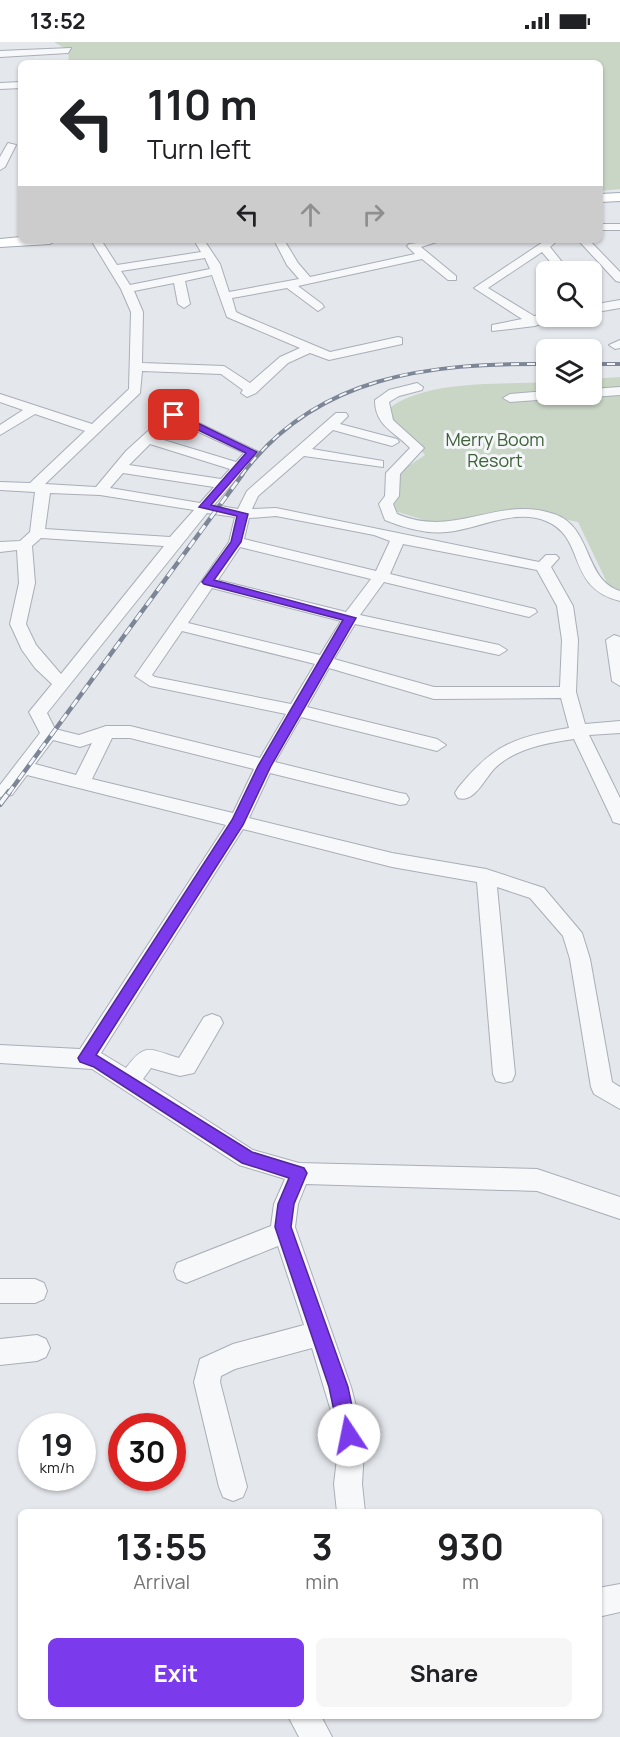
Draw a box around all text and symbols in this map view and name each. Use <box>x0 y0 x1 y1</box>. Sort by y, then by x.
text: 13:52 <box>30 6 85 36</box>
text: 110 m <box>147 75 258 133</box>
icon: left <box>48 84 126 162</box>
text: Turn left <box>147 130 251 167</box>
icon: left <box>231 198 264 231</box>
icon: ahead <box>294 198 327 231</box>
icon: right <box>357 198 390 231</box>
map controls <box>536 261 602 405</box>
button: search <box>536 261 602 327</box>
button: layers <box>536 339 602 405</box>
pin <box>148 389 199 440</box>
icon: arrive <box>157 398 190 431</box>
park label: Merry Boom Resort <box>445 427 545 472</box>
position arrow <box>317 1403 381 1467</box>
speed limit sign: 30 <box>108 1413 186 1491</box>
text: 19 <box>41 1424 73 1465</box>
text: km/h <box>40 1457 74 1478</box>
text: 13:55 <box>116 1522 207 1571</box>
text: 3 <box>312 1522 333 1571</box>
text: 930 <box>437 1522 504 1571</box>
text: Arrival <box>133 1568 190 1595</box>
text: min <box>305 1568 339 1595</box>
text: m <box>462 1568 479 1595</box>
button: Exit <box>48 1638 304 1707</box>
button: Share <box>316 1638 572 1707</box>

